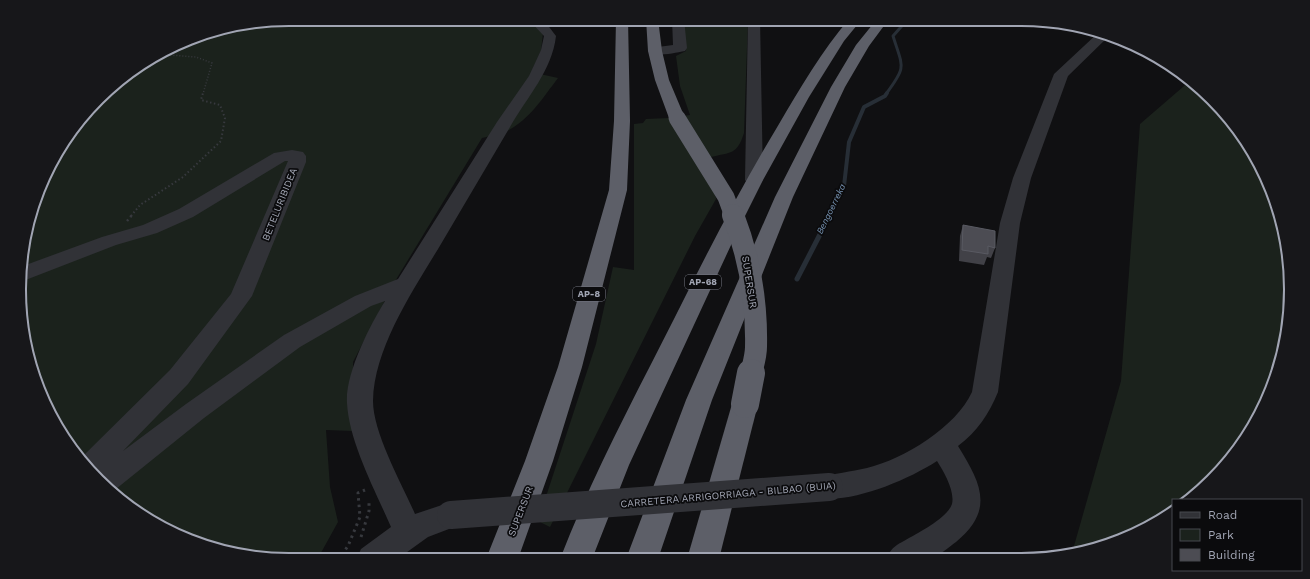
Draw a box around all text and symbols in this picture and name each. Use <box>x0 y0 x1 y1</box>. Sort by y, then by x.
street label: BETELURIBIDEA <box>260 166 299 242</box>
water label: Bengoerreka <box>815 182 848 236</box>
street label: SUPERSUR <box>740 255 759 309</box>
road number: AP-68 <box>685 275 721 289</box>
road number: AP-8 <box>573 287 605 301</box>
street label: CARRETERA ARRIGORRIAGA - BILBAO (BUIA) <box>620 480 836 509</box>
street label: SUPERSUR <box>506 484 535 538</box>
legend <box>1172 499 1302 571</box>
text: Road <box>1208 508 1237 522</box>
text: Park <box>1208 528 1234 542</box>
text: Building <box>1208 548 1255 562</box>

